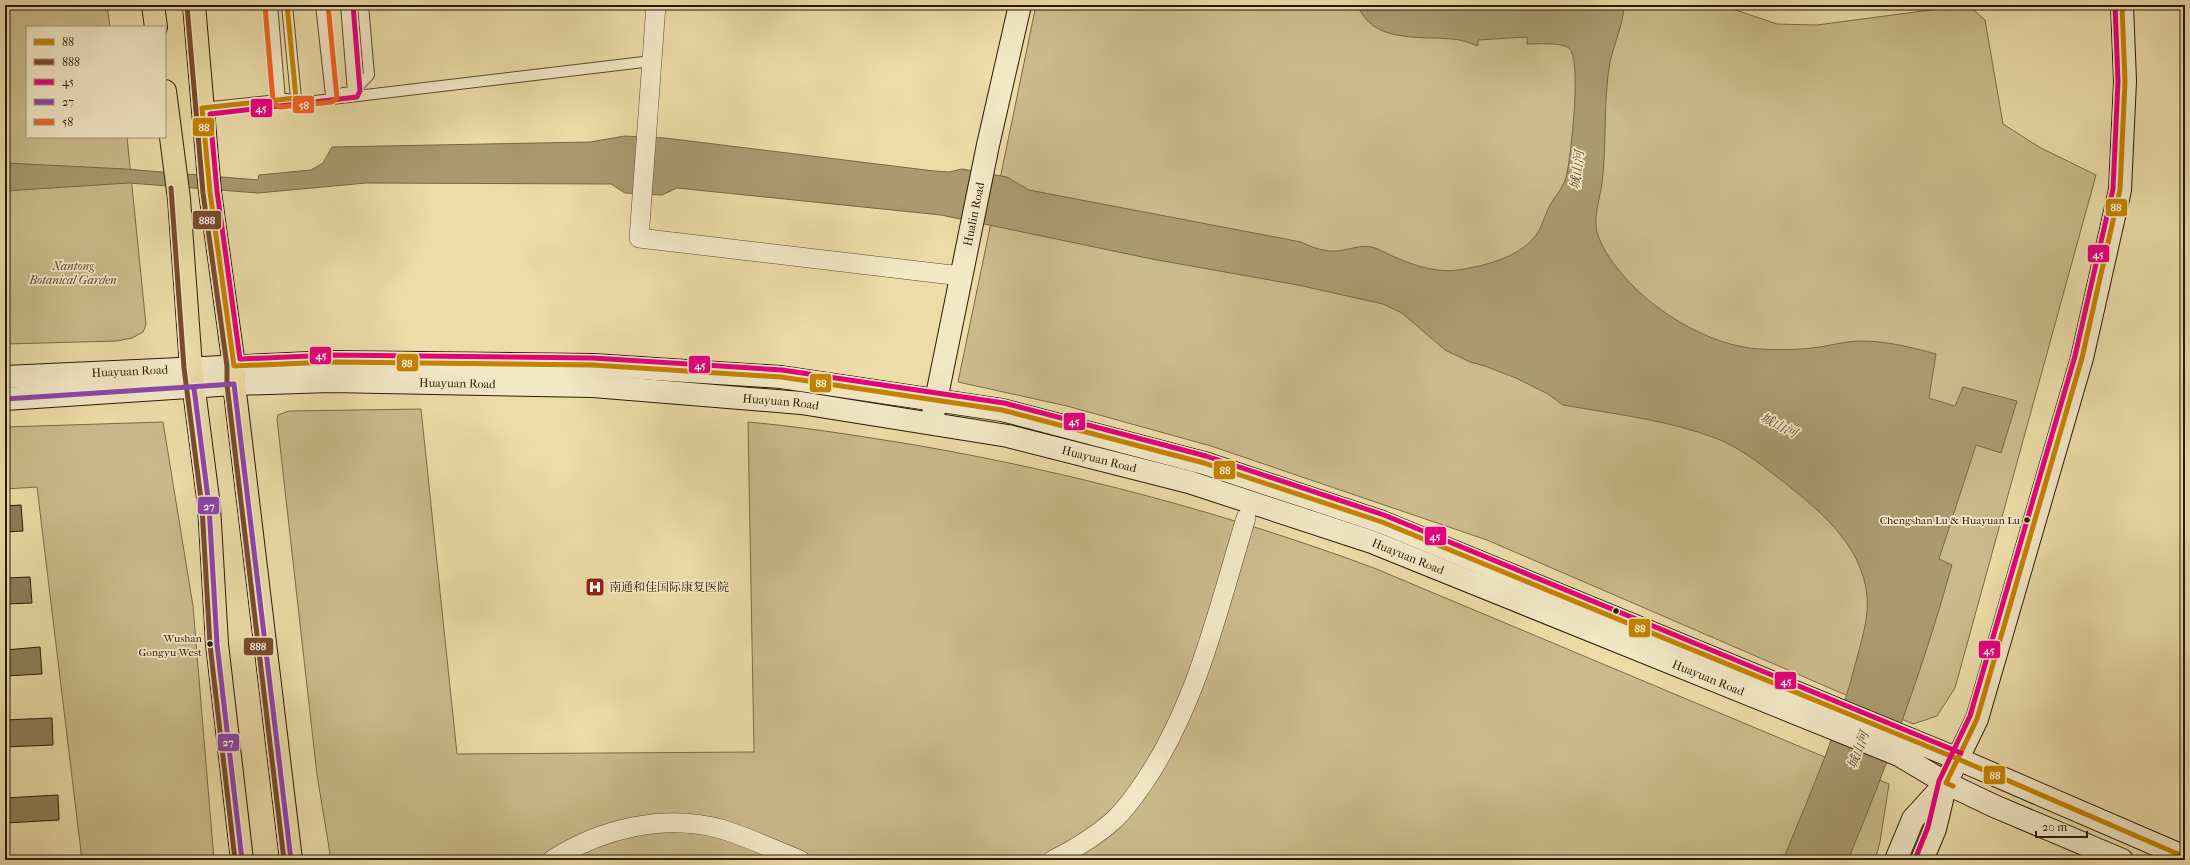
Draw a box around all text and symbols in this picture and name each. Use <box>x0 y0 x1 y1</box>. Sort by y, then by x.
legend <box>26 26 166 138</box>
text: 88 <box>62 35 74 49</box>
text: 888 <box>62 55 80 69</box>
text: 45 <box>62 75 74 89</box>
text: 27 <box>62 95 74 109</box>
line badge: 58 <box>292 95 315 114</box>
line badge: 45 <box>250 98 273 118</box>
text: 58 <box>299 99 310 112</box>
text: 45 <box>255 102 267 115</box>
text: 58 <box>62 115 73 129</box>
line badge: 88 <box>192 117 215 137</box>
text: 88 <box>198 121 210 134</box>
water label: 城山河 <box>1567 148 1587 190</box>
street label: Hualin Road <box>961 180 987 247</box>
line badge: 88 <box>2105 198 2128 217</box>
text: 88 <box>2110 201 2122 214</box>
line badge: 888 <box>192 210 222 230</box>
text: 888 <box>199 214 216 227</box>
line badge: 45 <box>2087 244 2110 263</box>
text: 45 <box>2092 248 2104 261</box>
park label: Nantong Botanical Garden <box>28 259 117 287</box>
line badge: 45 <box>309 346 332 365</box>
text: 45 <box>315 349 327 362</box>
line badge: 88 <box>396 353 419 372</box>
line badge: 45 <box>688 355 711 374</box>
text: 88 <box>401 357 413 370</box>
text: 45 <box>694 359 706 372</box>
street label: Huayuan Road <box>91 363 169 380</box>
line badge: 88 <box>809 373 832 393</box>
street label: Huayuan Road <box>419 376 496 391</box>
text: 88 <box>815 377 827 390</box>
street label: Huayuan Road <box>742 391 820 413</box>
water label: 城山河 <box>1758 409 1802 441</box>
line badge: 45 <box>1063 412 1086 431</box>
text: 45 <box>1068 415 1080 428</box>
street label: Huayuan Road <box>1060 443 1138 476</box>
line badge: 88 <box>1213 460 1236 480</box>
text: 88 <box>1219 464 1231 477</box>
line badge: 27 <box>197 496 220 515</box>
text: 27 <box>204 500 215 513</box>
place label: Chengshan Lu & Huayuan Lu <box>1880 514 2021 527</box>
marker: Chengshan Lu & Huayuan Lu <box>2022 515 2032 525</box>
line badge: 45 <box>1424 526 1447 546</box>
text: 45 <box>1429 530 1441 543</box>
street label: Huayuan Road <box>1370 536 1446 578</box>
hospital icon: 南通和佳国际康复医院 <box>584 576 606 598</box>
place label: 南通和佳国际康复医院 <box>609 580 729 594</box>
unlabelled marker <box>1611 606 1621 616</box>
line badge: 88 <box>1628 618 1651 638</box>
text: 88 <box>1634 622 1646 635</box>
place label: Wushan Gongyu West <box>138 632 203 659</box>
line badge: 888 <box>243 637 274 656</box>
marker: Wushan Gongyu West <box>205 639 215 649</box>
text: 888 <box>250 640 267 653</box>
line badge: 45 <box>1978 640 2001 659</box>
text: 45 <box>1983 644 1995 657</box>
street label: Huayuan Road <box>1670 657 1747 699</box>
line badge: 45 <box>1774 671 1797 690</box>
text: 45 <box>1780 675 1792 688</box>
water label: 城山河 <box>1844 727 1872 771</box>
line badge: 27 <box>217 733 240 752</box>
text: 27 <box>223 736 234 749</box>
line badge: 88 <box>1983 765 2006 785</box>
text: 88 <box>1989 769 2001 782</box>
scale bar <box>2036 813 2087 839</box>
text: 20 m <box>2042 820 2067 834</box>

